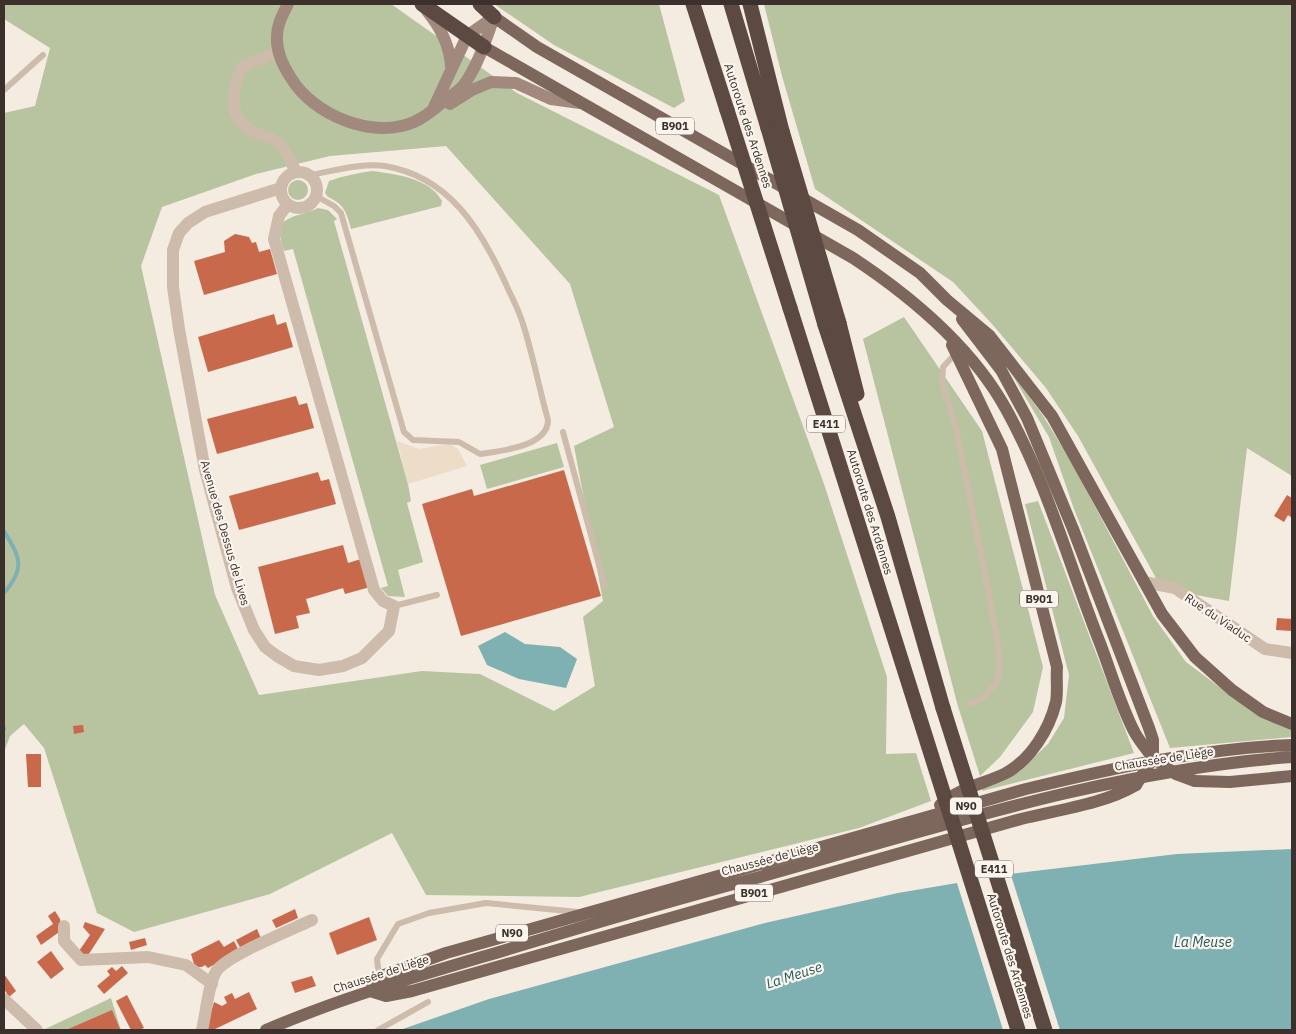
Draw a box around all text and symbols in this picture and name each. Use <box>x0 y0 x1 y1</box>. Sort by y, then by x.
street label: Autoroute des Ardennes <box>721 61 776 190</box>
road number: B901 <box>656 118 694 134</box>
road number: E411 <box>807 416 845 432</box>
street label: Autoroute des Ardennes <box>844 447 897 577</box>
street label: Avenue des Dessus de Lives <box>198 458 253 607</box>
road number: B901 <box>1020 590 1058 608</box>
street label: Rue du Viaduc <box>1182 590 1254 645</box>
street label: Chaussée de Liège <box>1113 743 1215 774</box>
road number: N90 <box>950 798 982 814</box>
street label: Chaussée de Liège <box>720 838 820 879</box>
road number: E411 <box>975 861 1013 878</box>
road number: B901 <box>735 884 773 901</box>
street label: Autoroute des Ardennes <box>984 891 1037 1021</box>
road number: N90 <box>496 924 528 941</box>
water label: La Meuse <box>1174 933 1232 951</box>
street label: Chaussée de Liège <box>331 951 431 996</box>
water label: La Meuse <box>764 958 824 992</box>

